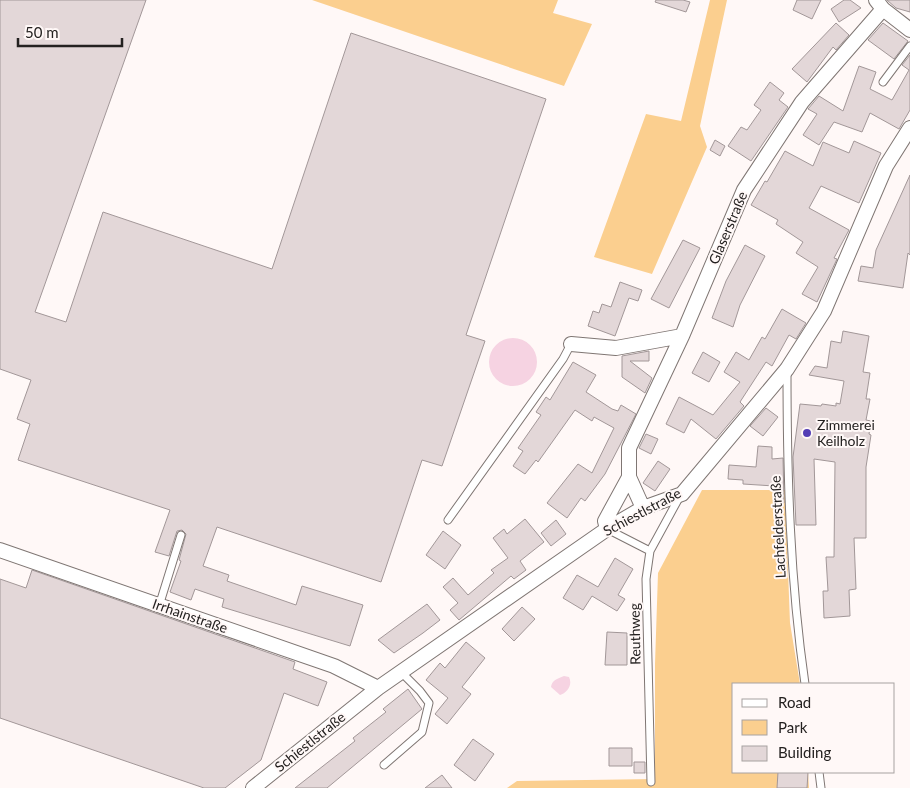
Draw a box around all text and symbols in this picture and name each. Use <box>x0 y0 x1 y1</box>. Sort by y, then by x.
scale bar <box>18 15 121 47</box>
text: 50 m <box>25 23 59 41</box>
street label: Glaserstraße <box>705 189 750 267</box>
place label: Zimmerei Keilholz <box>817 416 875 449</box>
marker: Zimmerei Keilholz <box>801 427 813 439</box>
street label: Lachfelderstraße <box>766 475 789 579</box>
street label: Schiestlstraße <box>600 484 684 539</box>
street label: Irrhainstraße <box>150 595 230 636</box>
street label: Reuthweg <box>625 603 644 665</box>
legend <box>732 683 895 773</box>
text: Road <box>778 693 811 711</box>
street label: Schiestlstraße <box>271 708 348 775</box>
text: Park <box>778 718 808 736</box>
text: Building <box>778 743 831 761</box>

